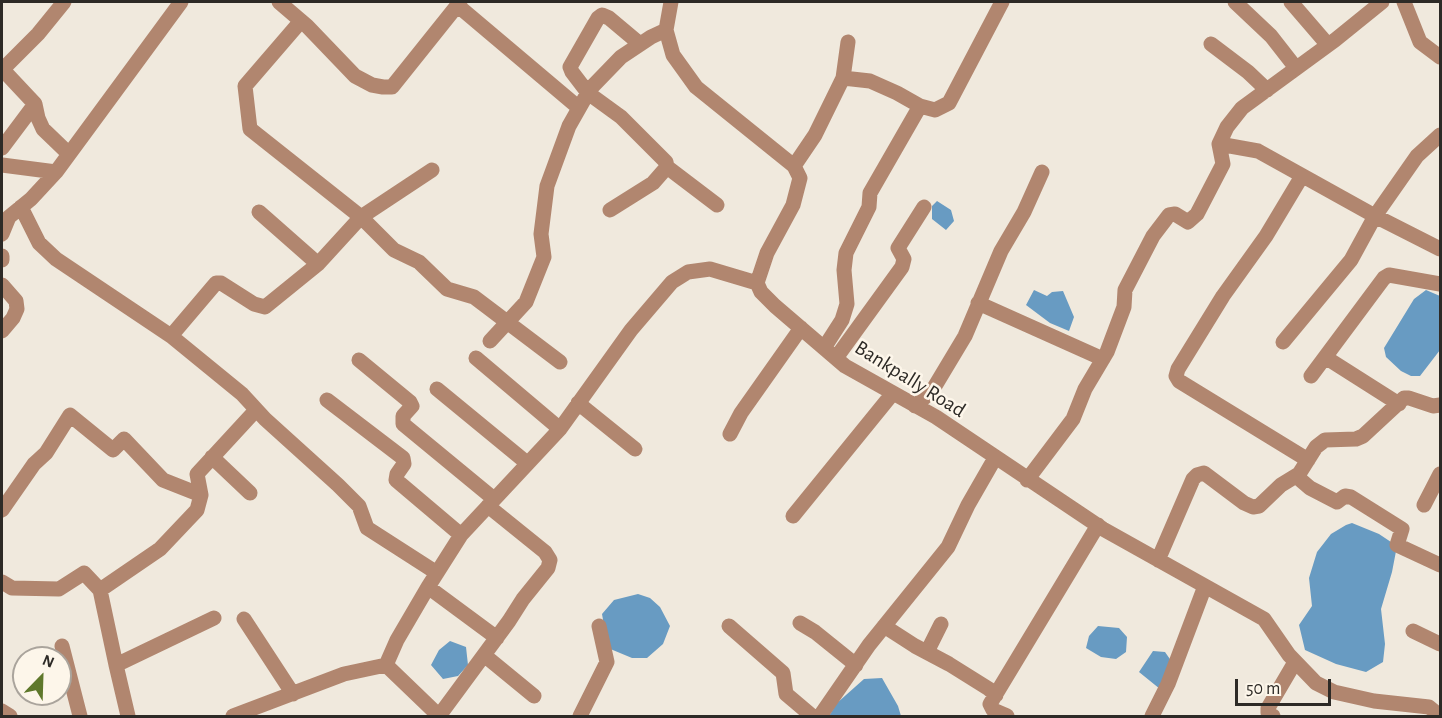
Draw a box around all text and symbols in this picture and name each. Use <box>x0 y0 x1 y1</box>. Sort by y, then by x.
street label: Bankpally Road <box>850 335 970 423</box>
north arrow <box>12 646 72 706</box>
text: N <box>40 652 56 671</box>
scale bar <box>1238 667 1334 705</box>
text: 50 m <box>1246 680 1280 698</box>

